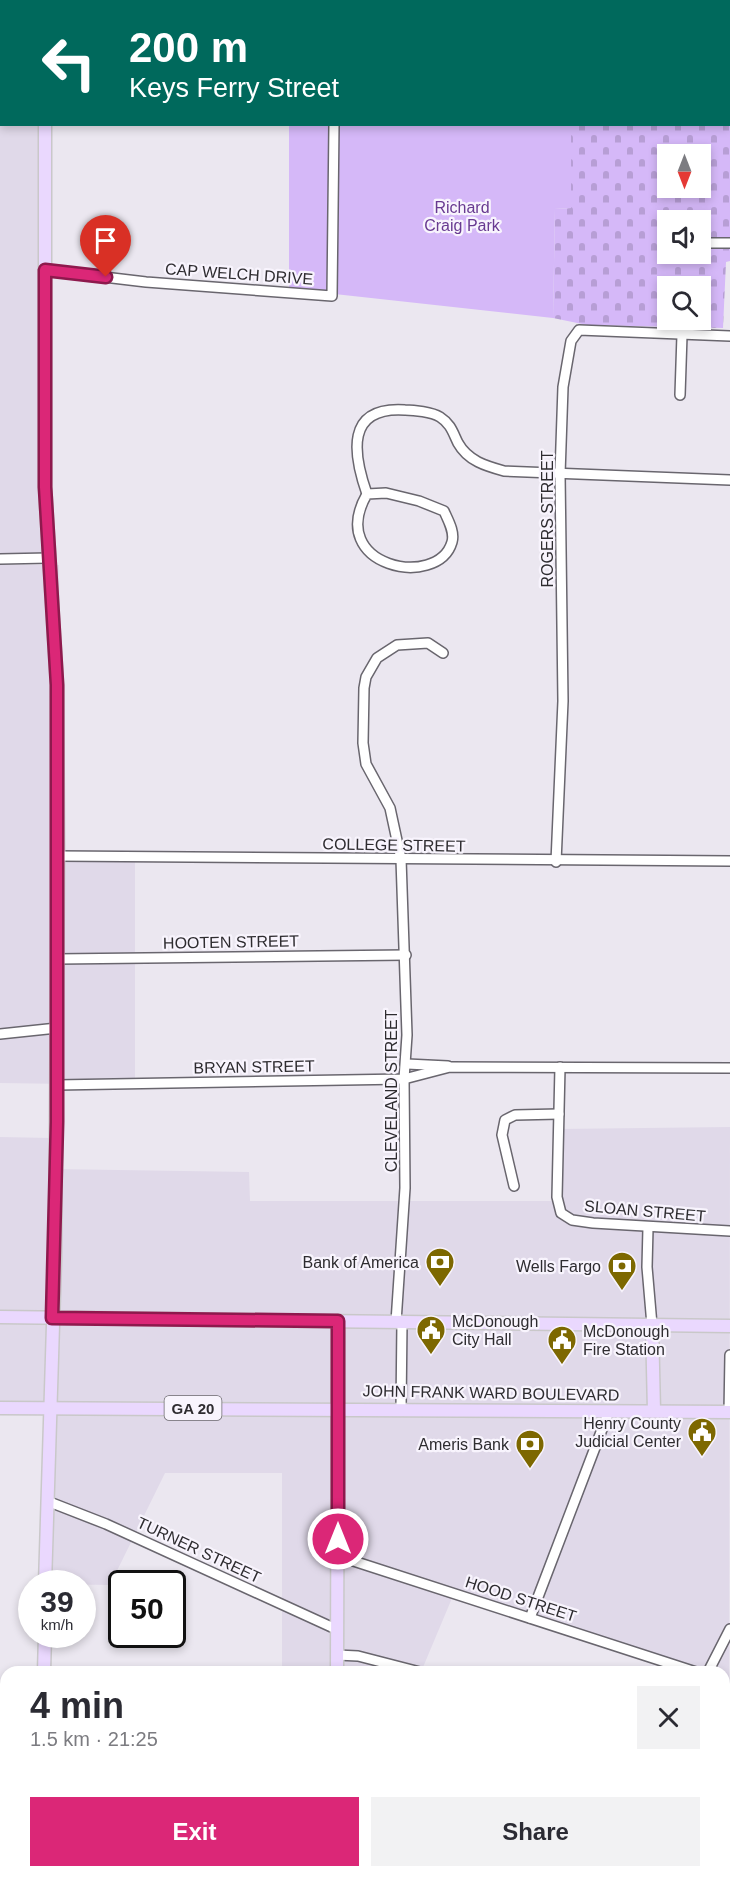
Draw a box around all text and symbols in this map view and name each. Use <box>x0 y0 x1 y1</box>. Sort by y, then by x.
icon: left <box>30 24 108 102</box>
text: 200 m <box>129 24 248 71</box>
text: Keys Ferry Street <box>129 73 339 103</box>
north arrow <box>657 144 711 198</box>
map controls <box>657 144 711 330</box>
park label: Richard Craig Park <box>424 199 501 234</box>
button: sound <box>657 210 711 264</box>
pin <box>80 215 131 277</box>
icon: arrive <box>89 224 122 257</box>
street label: CAP WELCH DRIVE <box>164 260 314 288</box>
button: search <box>657 276 711 330</box>
street label: ROGERS STREET <box>539 450 556 587</box>
street label: COLLEGE STREET <box>322 835 466 855</box>
street label: HOOTEN STREET <box>163 932 299 952</box>
street label: CLEVELAND STREET <box>383 1009 400 1172</box>
street label: BRYAN STREET <box>193 1057 315 1077</box>
street label: SLOAN STREET <box>584 1197 707 1225</box>
bank icon: Bank of America <box>424 1246 456 1288</box>
bank icon: Wells Fargo <box>606 1250 638 1292</box>
place label: Bank of America <box>303 1254 419 1271</box>
place label: Wells Fargo <box>516 1258 601 1275</box>
place label: McDonough City Hall <box>452 1313 538 1348</box>
public building icon: McDonough City Hall <box>415 1314 447 1356</box>
place label: McDonough Fire Station <box>583 1323 669 1358</box>
public building icon: McDonough Fire Station <box>546 1324 578 1366</box>
street label: JOHN FRANK WARD BOULEVARD <box>362 1382 620 1404</box>
road number: GA 20 <box>164 1396 222 1420</box>
place label: Henry County Judicial Center <box>575 1415 682 1450</box>
public building icon: Henry County Judicial Center <box>686 1416 718 1458</box>
bank icon: Ameris Bank <box>514 1428 546 1470</box>
place label: Ameris Bank <box>418 1436 510 1453</box>
position arrow <box>306 1507 370 1571</box>
street label: TURNER STREET <box>135 1514 264 1586</box>
speed limit sign: 50 <box>108 1570 186 1648</box>
street label: HOOD STREET <box>463 1573 579 1625</box>
text: 39 <box>40 1585 74 1618</box>
text: km/h <box>41 1616 73 1633</box>
text: 4 min <box>30 1685 124 1726</box>
button: close <box>637 1686 700 1749</box>
text: 1.5 km · 21:25 <box>30 1728 158 1750</box>
button: Exit <box>30 1797 359 1866</box>
button: Share <box>371 1797 700 1866</box>

